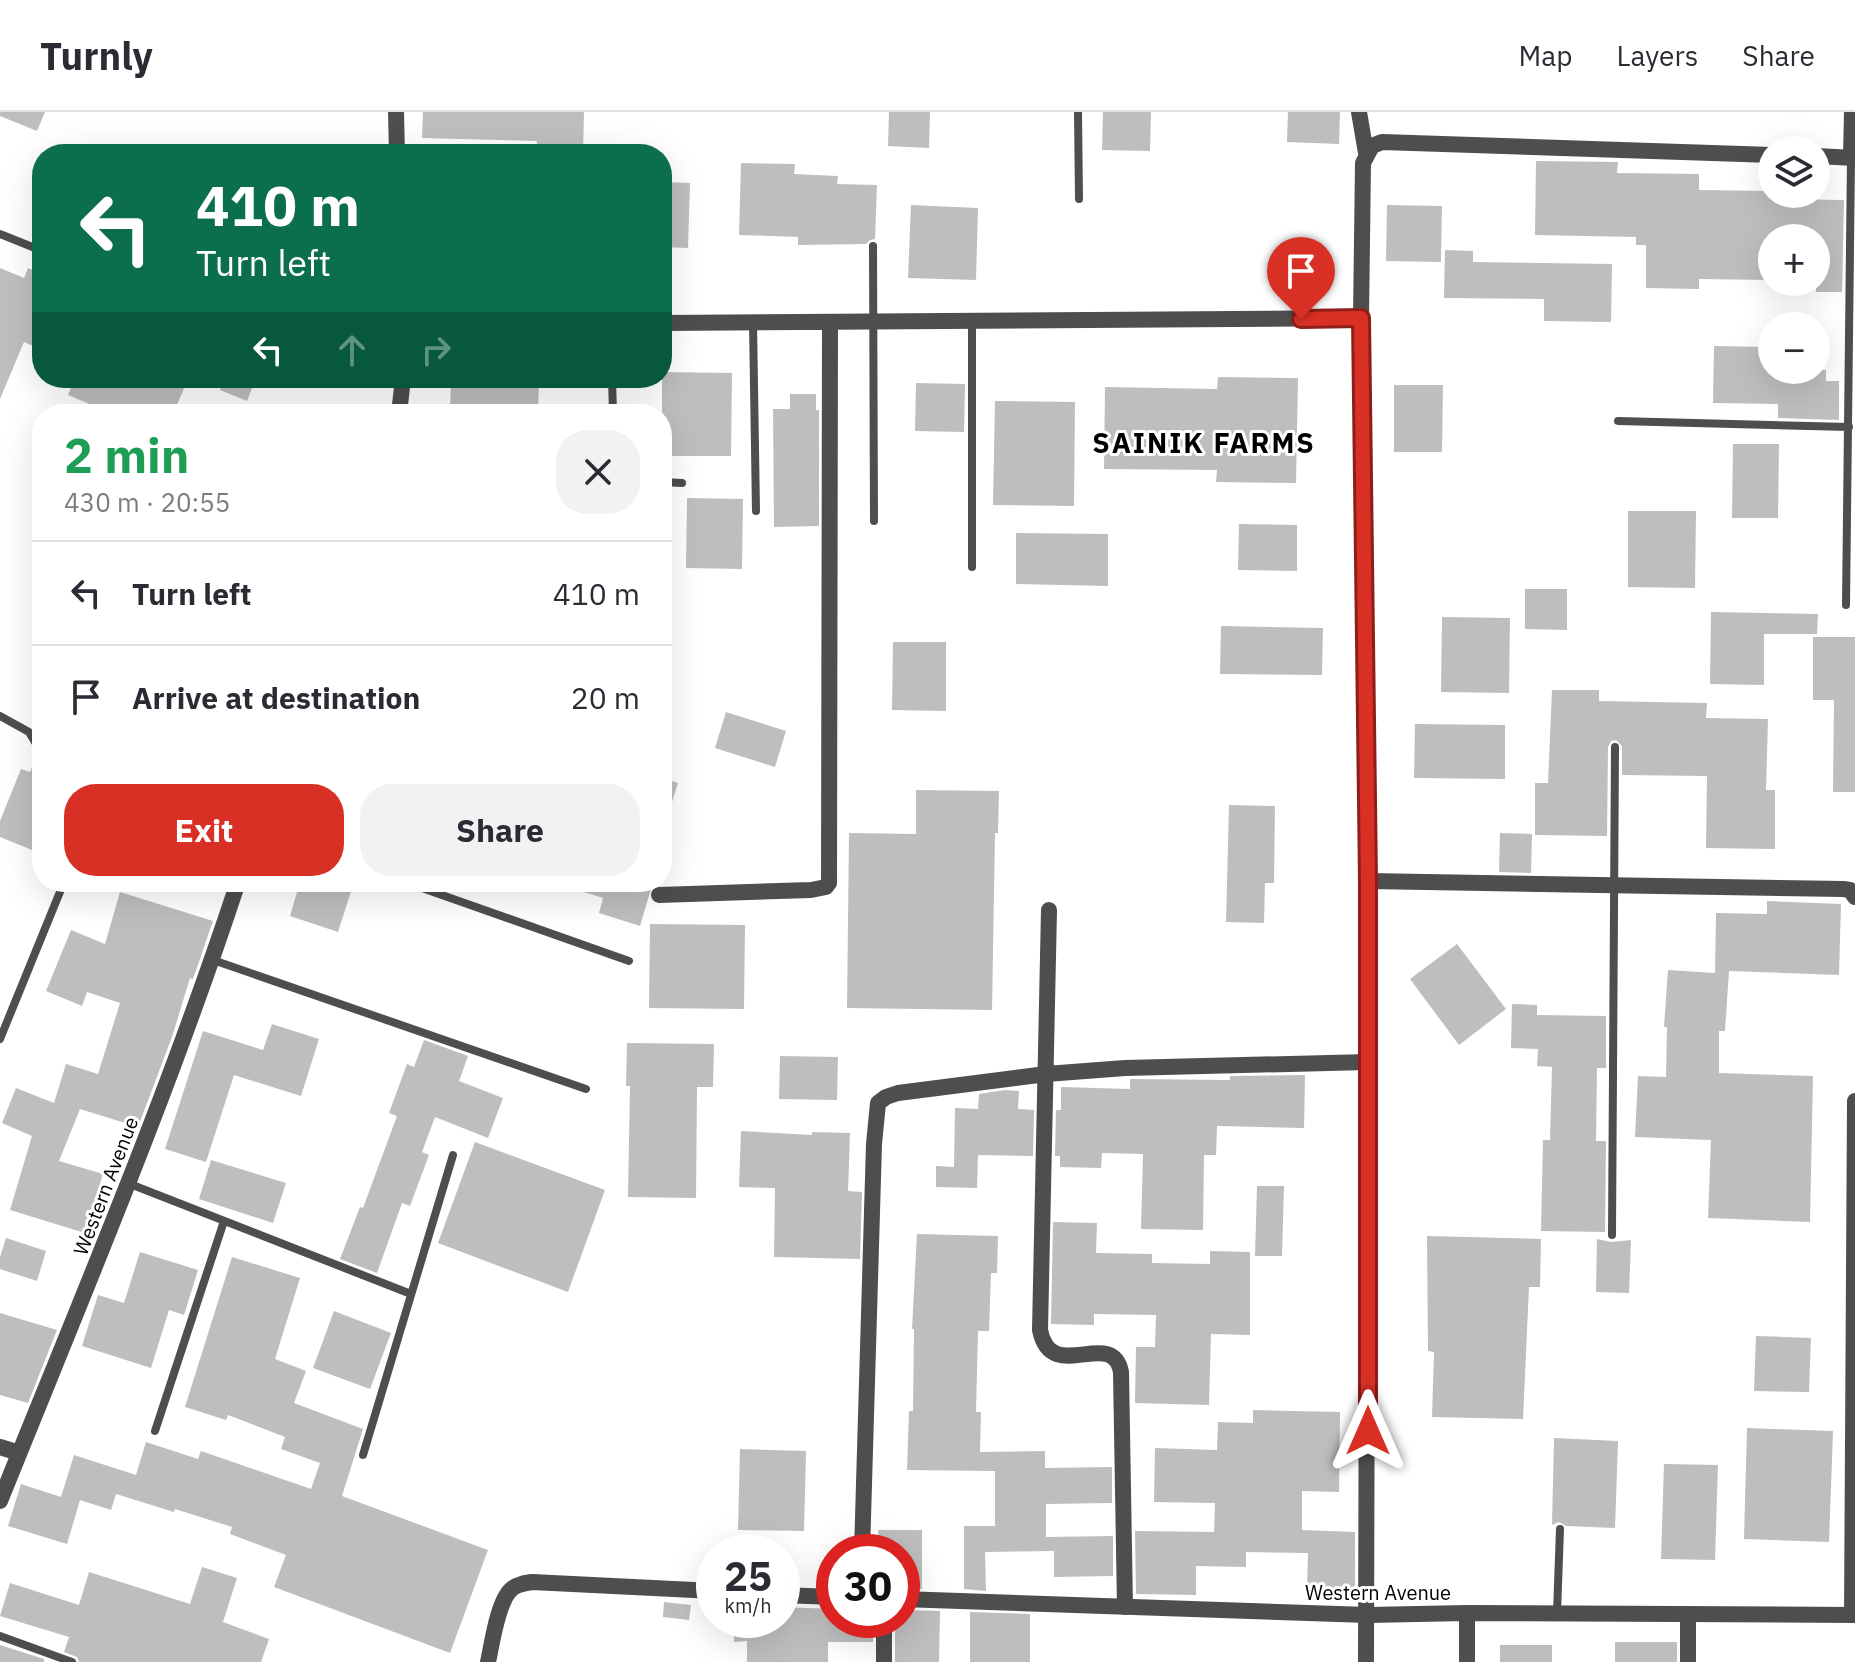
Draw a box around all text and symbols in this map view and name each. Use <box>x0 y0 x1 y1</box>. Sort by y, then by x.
text: Turnly <box>40 31 153 80</box>
text: Map <box>1518 37 1572 74</box>
text: Layers <box>1616 37 1698 74</box>
text: Share <box>1742 37 1815 74</box>
map controls <box>1758 136 1830 384</box>
button: layers <box>1758 136 1830 208</box>
text: 410 m <box>196 169 360 241</box>
icon: left <box>64 176 168 280</box>
button: + <box>1758 224 1830 296</box>
pin <box>1267 237 1335 319</box>
text: Turn left <box>196 239 331 286</box>
icon: arrive <box>1279 249 1323 293</box>
button: − <box>1758 312 1830 384</box>
icon: left <box>246 328 290 372</box>
icon: ahead <box>330 328 374 372</box>
icon: right <box>414 328 458 372</box>
text: 2 min <box>64 424 189 486</box>
district label: SAINIK FARMS <box>1092 424 1316 461</box>
button: close <box>556 430 640 514</box>
text: 430 m · 20:55 <box>64 485 230 519</box>
icon: left <box>64 571 108 615</box>
text: Turn left <box>132 574 251 613</box>
text: 410 m <box>553 574 640 613</box>
icon: arrive <box>64 675 108 719</box>
text: Arrive at destination <box>132 678 420 717</box>
text: 20 m <box>571 678 640 717</box>
button: Exit <box>64 784 344 876</box>
button: Share <box>360 784 640 876</box>
street label: Western Avenue <box>67 1113 144 1259</box>
position arrow <box>1326 1389 1410 1473</box>
speed limit sign: 30 <box>816 1534 920 1638</box>
text: 25 <box>724 1550 772 1602</box>
street label: Western Avenue <box>1305 1579 1451 1606</box>
text: km/h <box>724 1592 772 1619</box>

